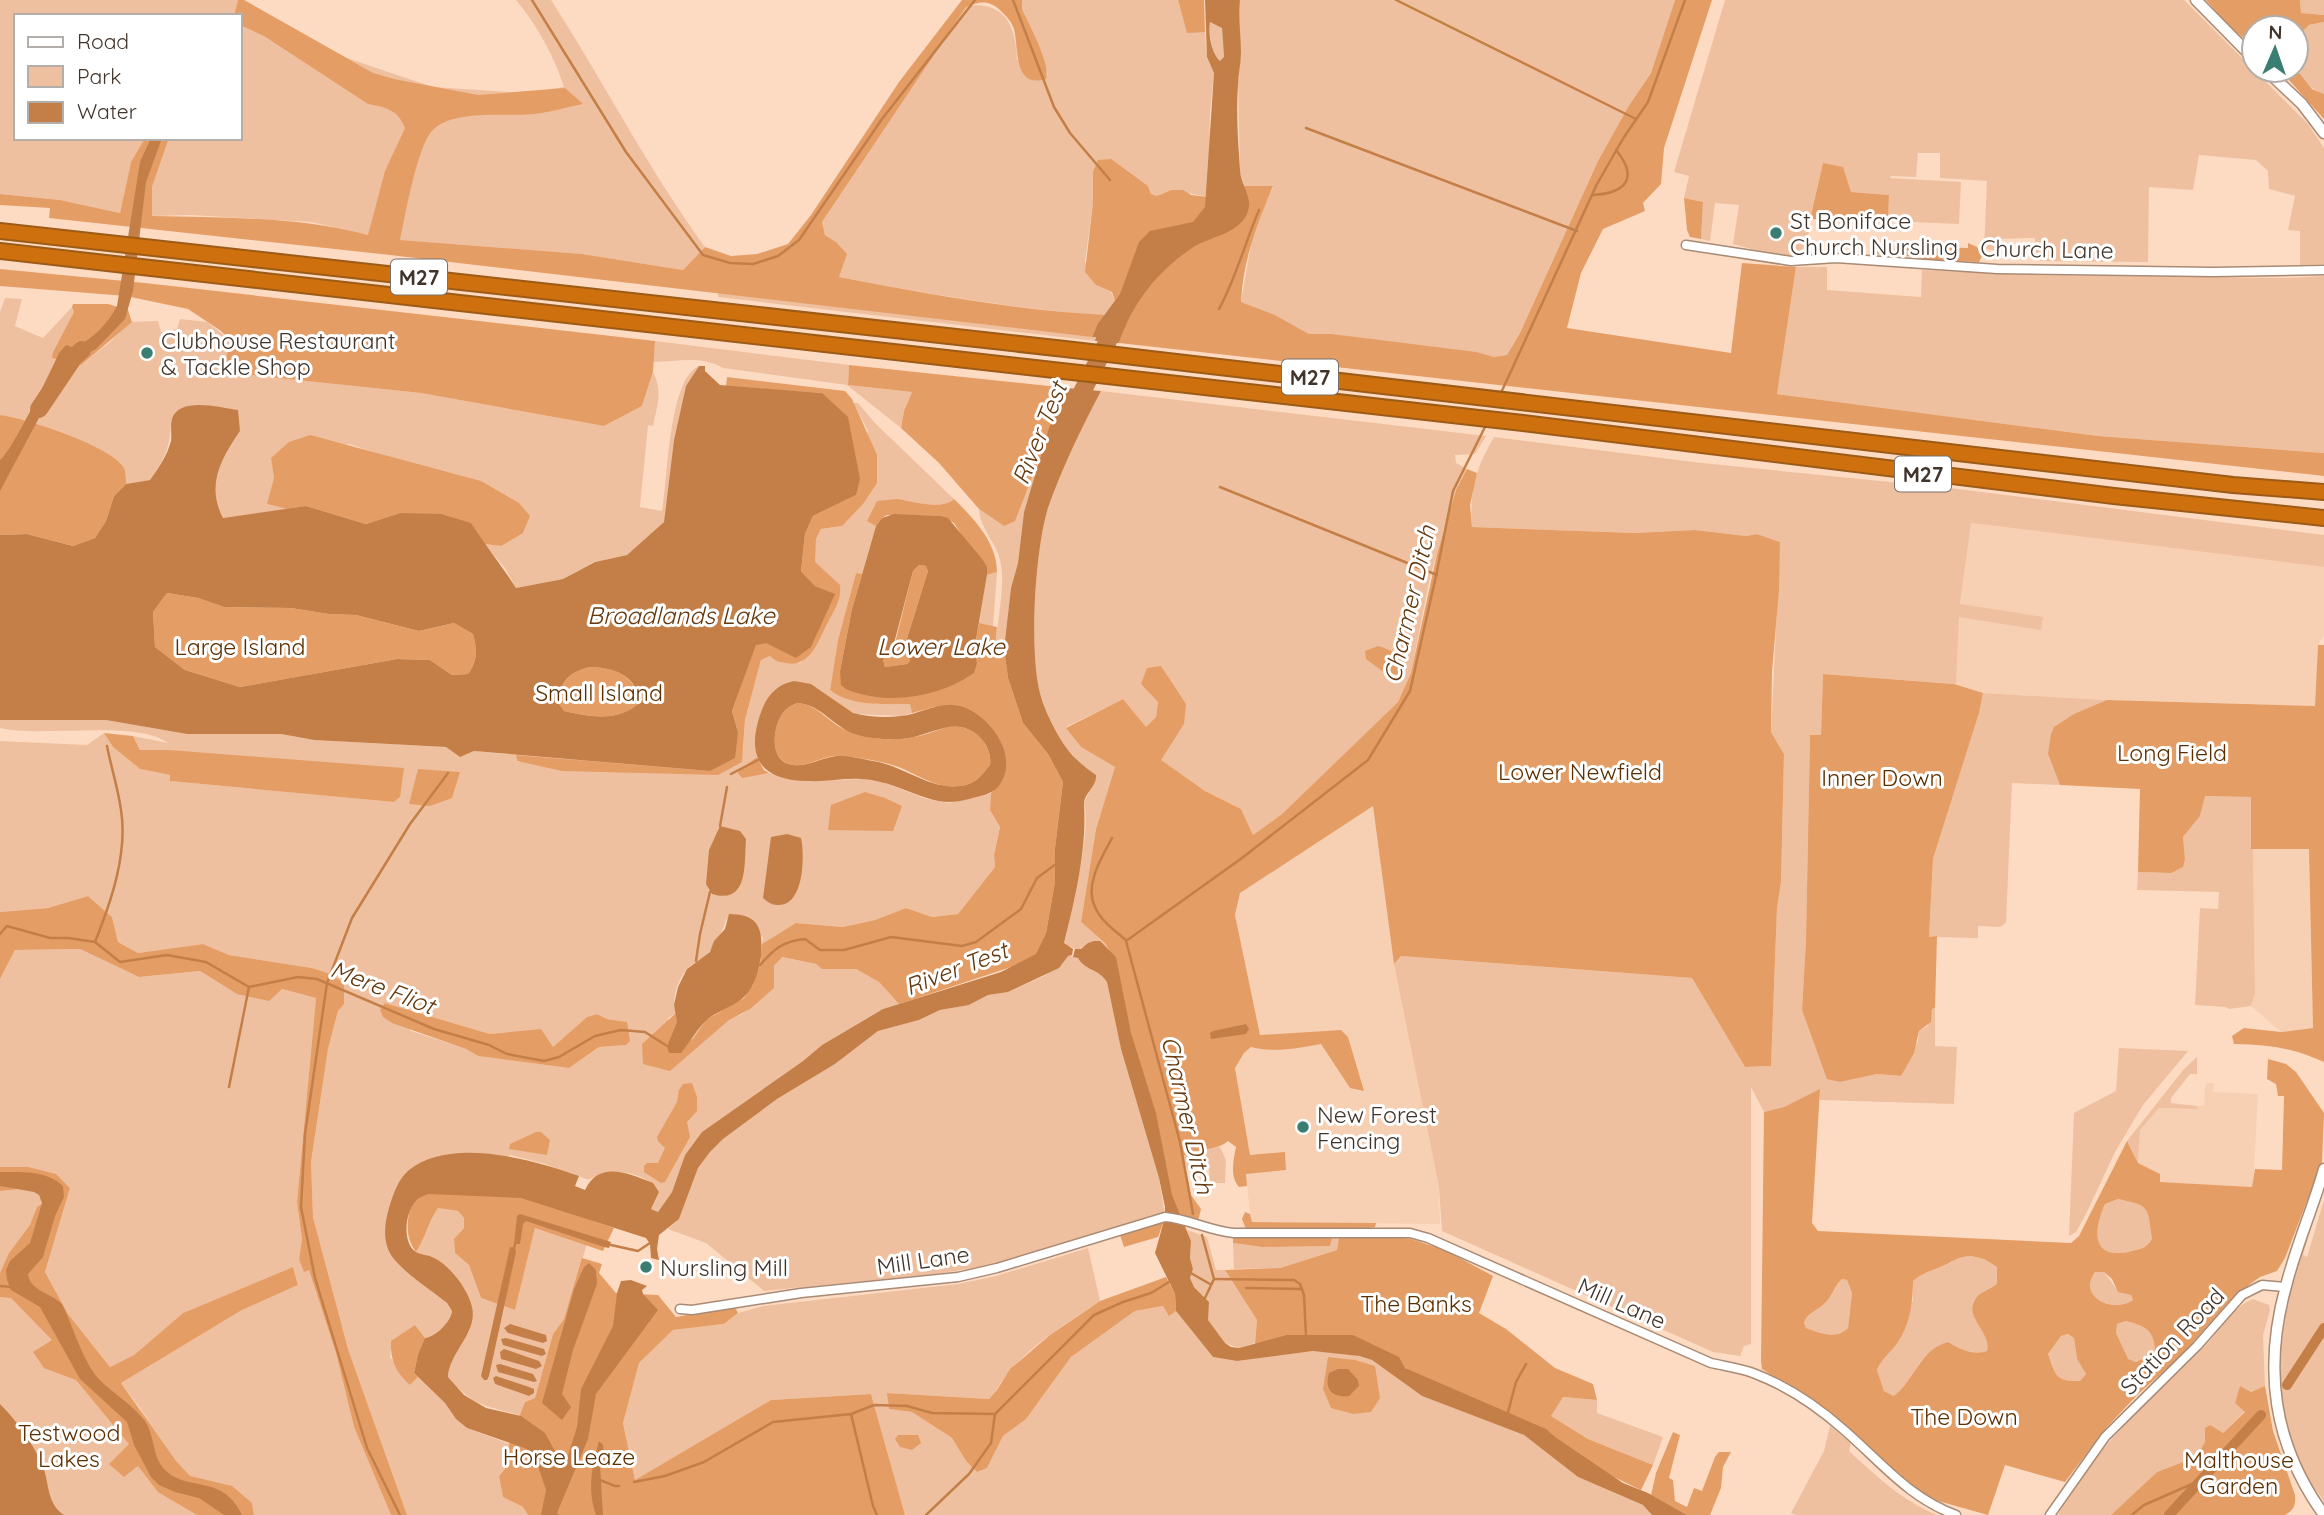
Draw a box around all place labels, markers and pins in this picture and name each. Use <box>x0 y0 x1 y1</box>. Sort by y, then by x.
place label: St Boniface Church Nursling <box>1790 206 1958 261</box>
marker: St Boniface Church Nursling <box>1768 225 1784 241</box>
place label: Clubhouse Restaurant & Tackle Shop <box>161 326 396 381</box>
marker: Clubhouse Restaurant & Tackle Shop <box>139 345 155 361</box>
place label: New Forest Fencing <box>1317 1100 1437 1155</box>
marker: New Forest Fencing <box>1295 1119 1311 1135</box>
place label: Nursling Mill <box>660 1253 788 1282</box>
marker: Nursling Mill <box>638 1259 654 1275</box>

